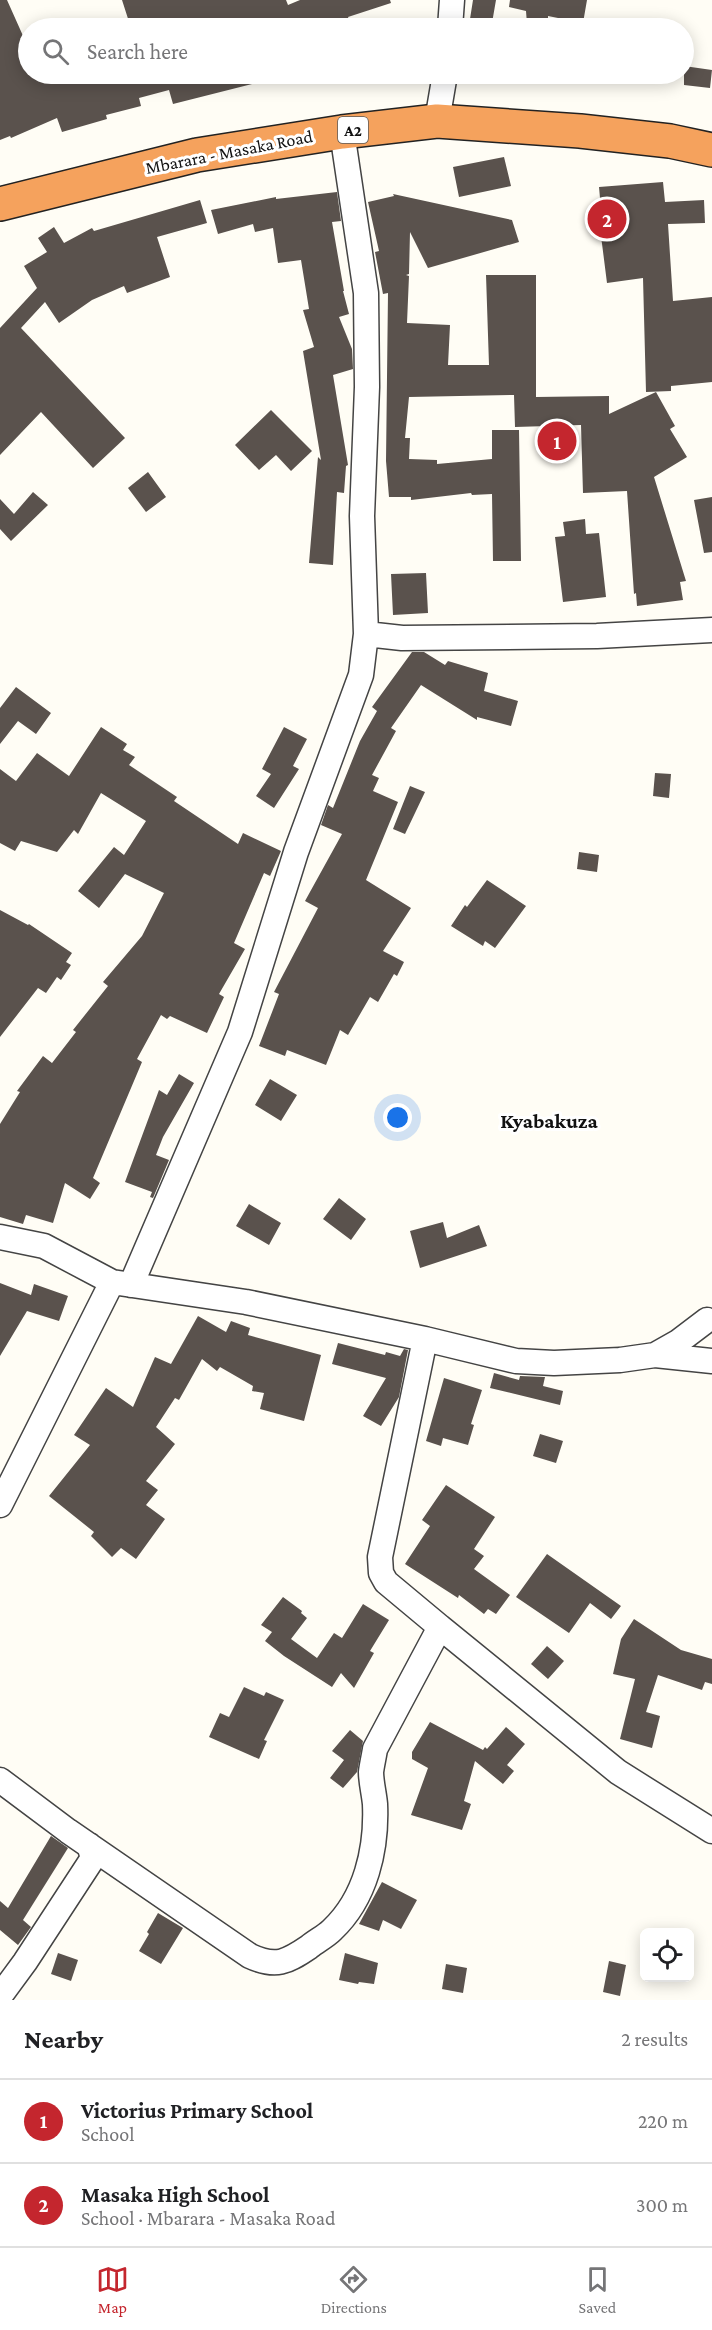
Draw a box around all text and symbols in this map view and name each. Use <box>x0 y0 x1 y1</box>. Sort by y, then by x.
search box <box>18 18 694 84</box>
icon: search <box>39 35 72 68</box>
text: Search here <box>87 39 188 64</box>
road number: A2 <box>338 117 368 143</box>
street label: Mbarara - Masaka Road <box>144 126 315 178</box>
pin: 2 <box>588 196 626 242</box>
pin: 1 <box>538 418 576 464</box>
your location <box>383 1103 412 1132</box>
district label: Kyabakuza <box>500 1109 598 1133</box>
map controls <box>640 1928 694 1982</box>
button: locate <box>640 1928 694 1982</box>
text: Nearby <box>24 2025 103 2054</box>
text: 2 results <box>621 2028 688 2050</box>
text: Victorius Primary School <box>81 2098 313 2123</box>
text: 1 <box>40 2110 47 2132</box>
text: 220 m <box>638 2110 688 2132</box>
text: School <box>81 2123 134 2145</box>
text: Masaka High School <box>81 2182 269 2207</box>
text: 2 <box>38 2194 49 2216</box>
text: 300 m <box>636 2194 688 2216</box>
text: School · Mbarara - Masaka Road <box>81 2207 336 2229</box>
tab: Map <box>96 2263 129 2316</box>
tab: Directions <box>321 2263 387 2316</box>
tab: Saved <box>579 2263 616 2316</box>

